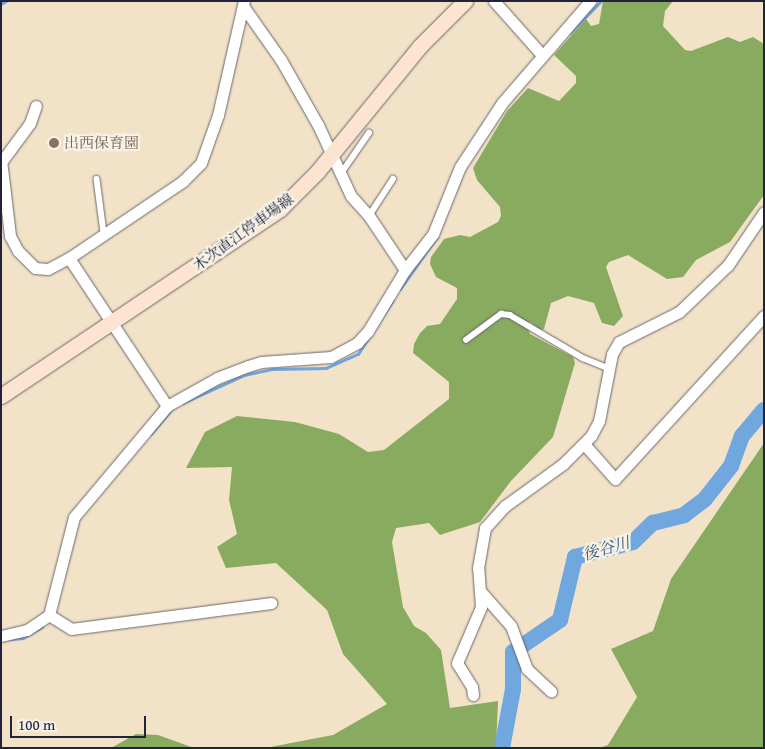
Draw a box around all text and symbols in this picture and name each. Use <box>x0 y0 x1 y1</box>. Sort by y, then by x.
place label: 出西保育園 <box>64 134 139 152</box>
marker: 出西保育園 <box>48 137 60 149</box>
street label: 木次直江停車場線 <box>189 189 297 275</box>
water label: 後谷川 <box>580 532 632 564</box>
scale bar <box>12 706 149 738</box>
text: 100 m <box>18 714 55 735</box>

